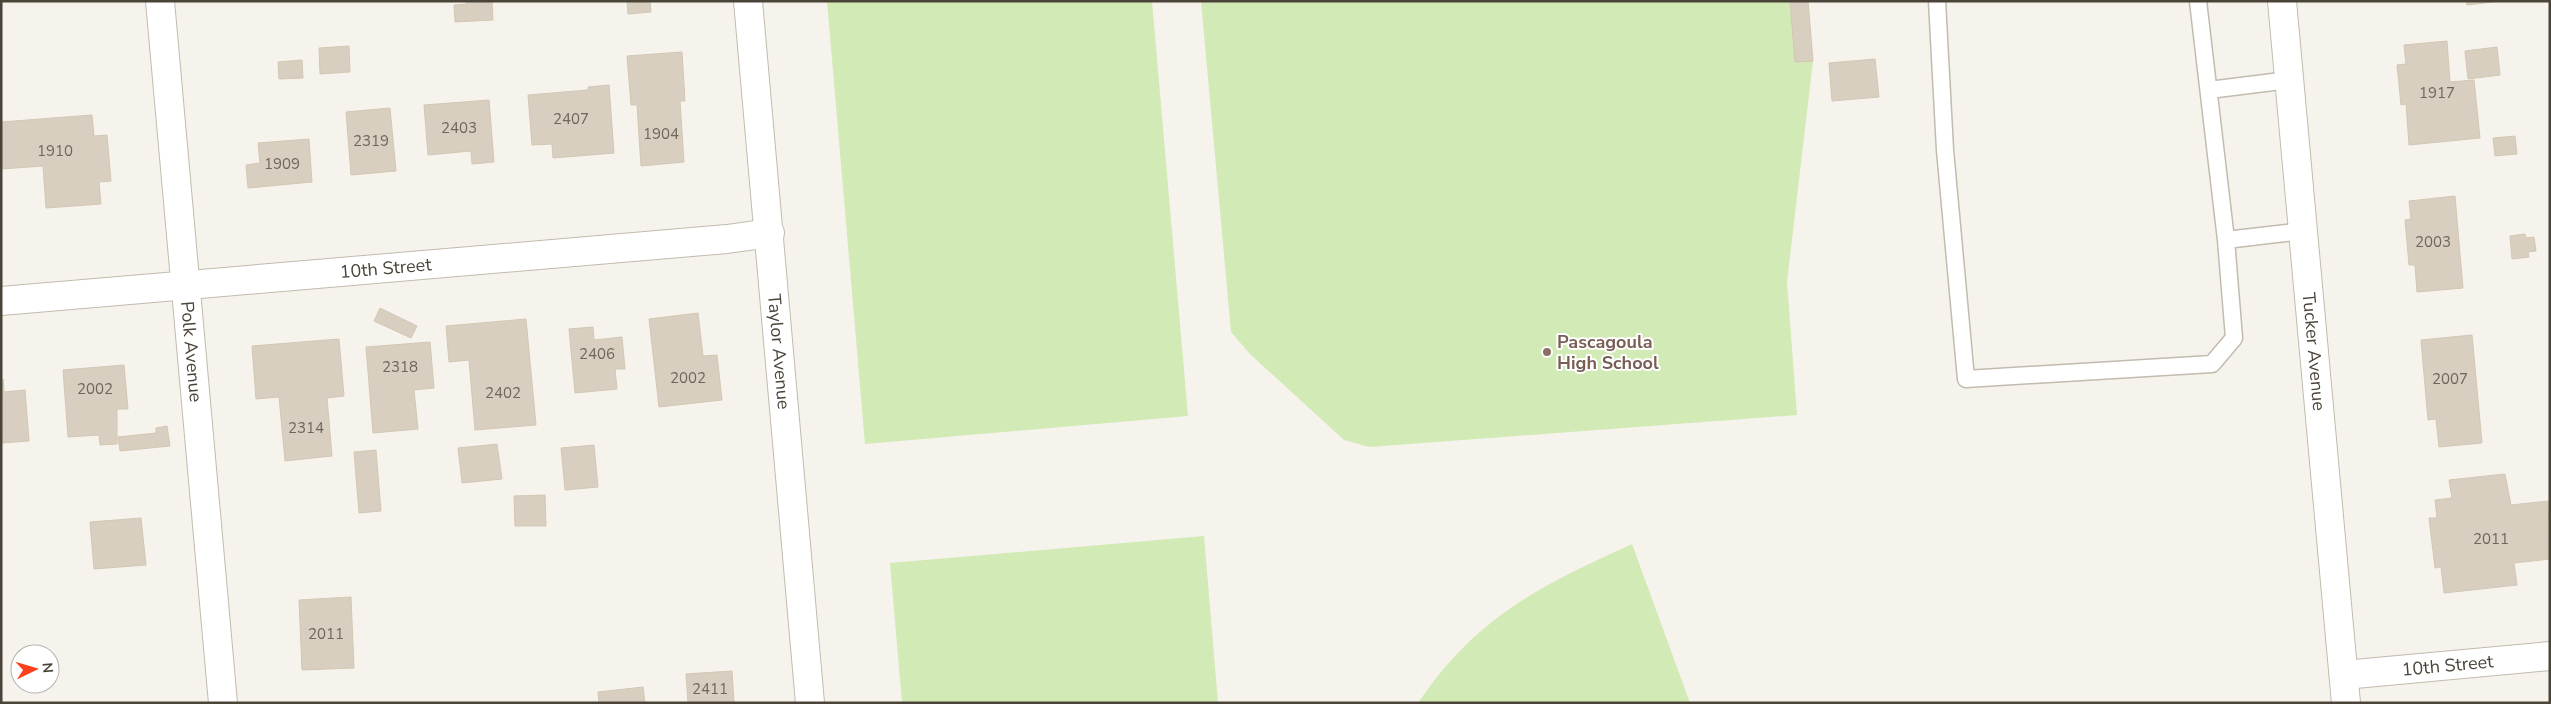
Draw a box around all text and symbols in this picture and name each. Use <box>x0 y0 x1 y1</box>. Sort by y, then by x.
house number: 1917 <box>2419 83 2455 103</box>
house number: 2407 <box>553 109 589 129</box>
house number: 2403 <box>441 118 477 138</box>
house number: 1904 <box>643 124 679 144</box>
house number: 2319 <box>353 131 389 151</box>
house number: 1910 <box>37 141 73 161</box>
house number: 1909 <box>264 154 300 174</box>
house number: 2003 <box>2415 232 2451 252</box>
street label: 10th Street <box>339 252 433 284</box>
street label: Tucker Avenue <box>2297 291 2331 412</box>
street label: Taylor Avenue <box>762 293 796 410</box>
street label: Polk Avenue <box>175 300 208 403</box>
place label: Pascagoula High School <box>1557 330 1659 375</box>
house number: 2406 <box>579 344 615 364</box>
marker: Pascagoula High School <box>1541 346 1553 358</box>
house number: 2318 <box>382 357 418 377</box>
house number: 2002 <box>670 368 706 388</box>
house number: 2007 <box>2432 369 2468 389</box>
house number: 2002 <box>77 379 113 399</box>
house number: 2402 <box>485 383 521 403</box>
house number: 2314 <box>288 418 324 438</box>
house number: 2011 <box>2473 529 2509 549</box>
house number: 2011 <box>308 624 344 644</box>
north arrow <box>10 644 60 694</box>
street label: 10th Street <box>2401 649 2495 682</box>
text: N <box>38 662 57 674</box>
house number: 2411 <box>692 679 728 699</box>

